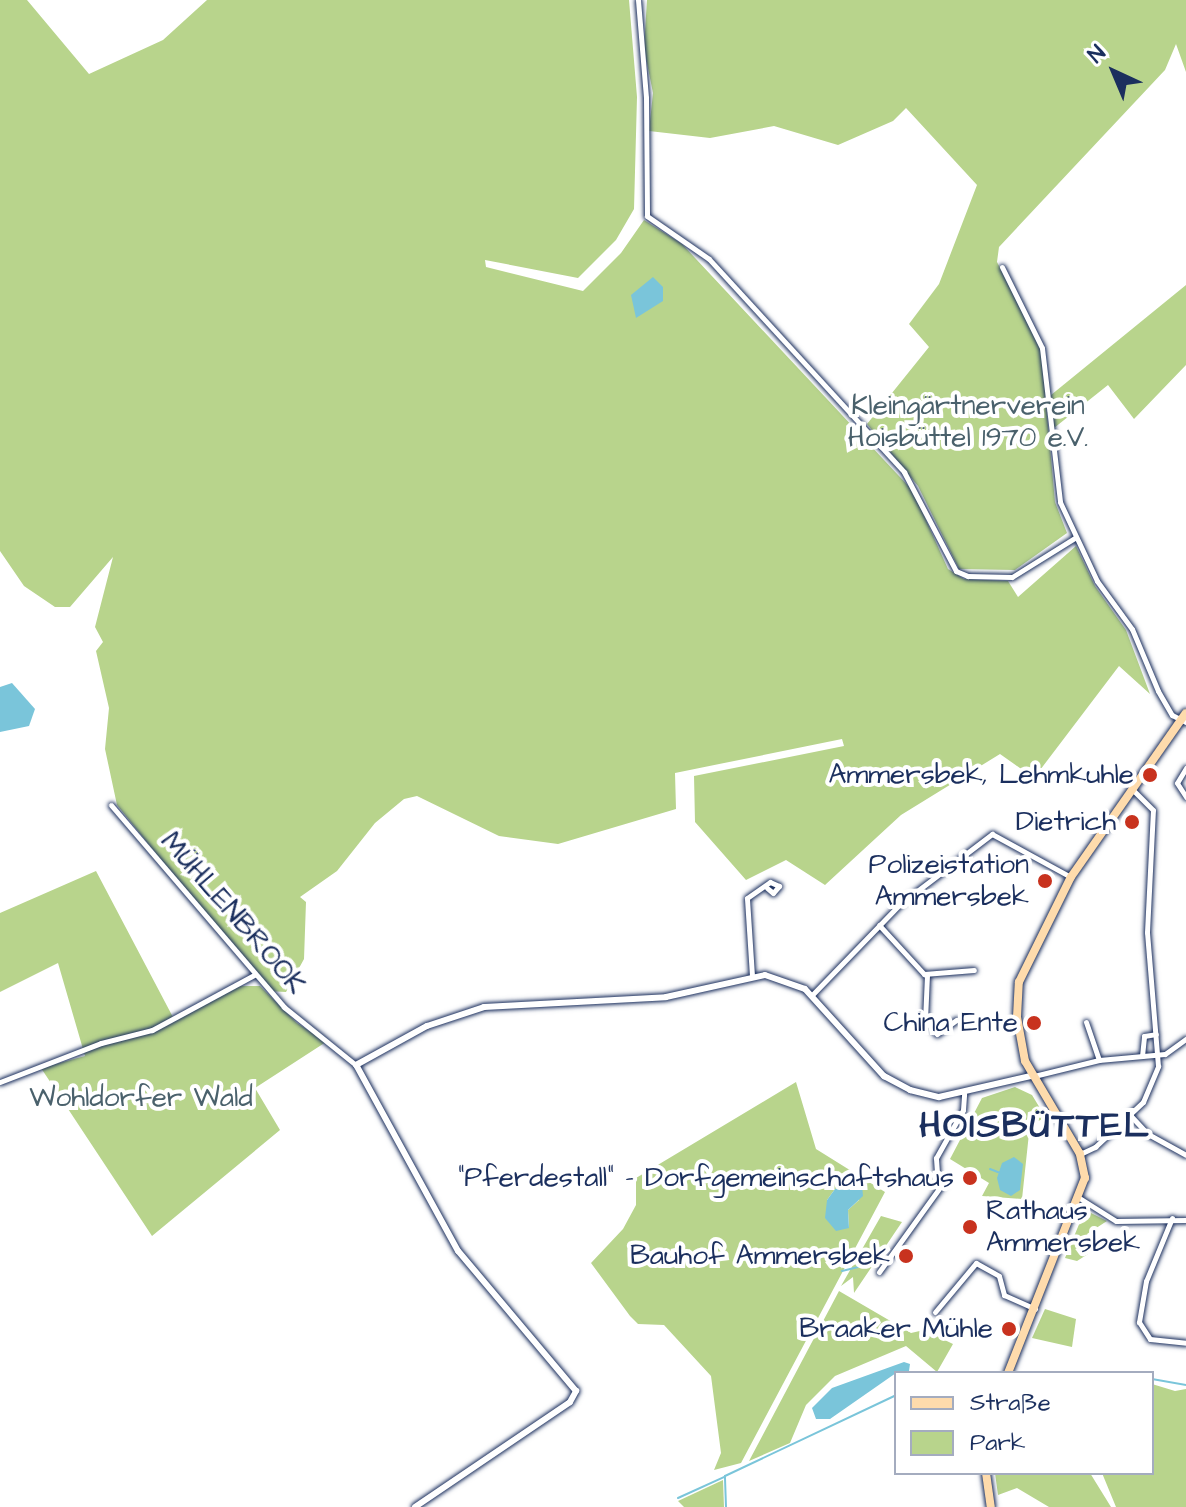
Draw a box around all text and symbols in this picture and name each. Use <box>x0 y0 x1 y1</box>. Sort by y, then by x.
north arrow <box>1074 32 1154 112</box>
text: N <box>1081 38 1113 70</box>
park label: Kleingärtnerverein Hoisbüttel 1970 e.V. <box>848 389 1088 455</box>
place label: Ammersbek, Lehmkuhle <box>829 758 1134 792</box>
marker: Ammersbek, Lehmkuhle <box>1141 766 1159 784</box>
place label: Dietrich <box>1016 805 1116 839</box>
marker: Dietrich <box>1123 813 1141 831</box>
street label: MÜHLENBROOK <box>154 825 312 1001</box>
place label: Polizeistation Ammersbek <box>869 848 1029 914</box>
marker: Polizeistation Ammersbek <box>1036 872 1054 890</box>
place label: China Ente <box>884 1006 1018 1040</box>
marker: China Ente <box>1025 1014 1043 1032</box>
park label: Wohldorfer Wald <box>29 1081 253 1115</box>
district label: HOISBÜTTEL <box>919 1104 1151 1148</box>
place label: "Pferdestall" - Dorfgemeinschaftshaus <box>458 1161 954 1195</box>
marker: "Pferdestall" - Dorfgemeinschaftshaus <box>961 1169 979 1187</box>
place label: Rathaus Ammersbek <box>986 1194 1140 1260</box>
marker: Rathaus Ammersbek <box>961 1218 979 1236</box>
place label: Bauhof Ammersbek <box>630 1239 890 1273</box>
marker: Bauhof Ammersbek <box>897 1247 915 1265</box>
place label: Braaker Mühle <box>799 1312 993 1346</box>
marker: Braaker Mühle <box>1000 1320 1018 1338</box>
legend <box>894 1371 1154 1475</box>
text: Straße <box>970 1386 1051 1420</box>
text: Park <box>970 1426 1026 1460</box>

